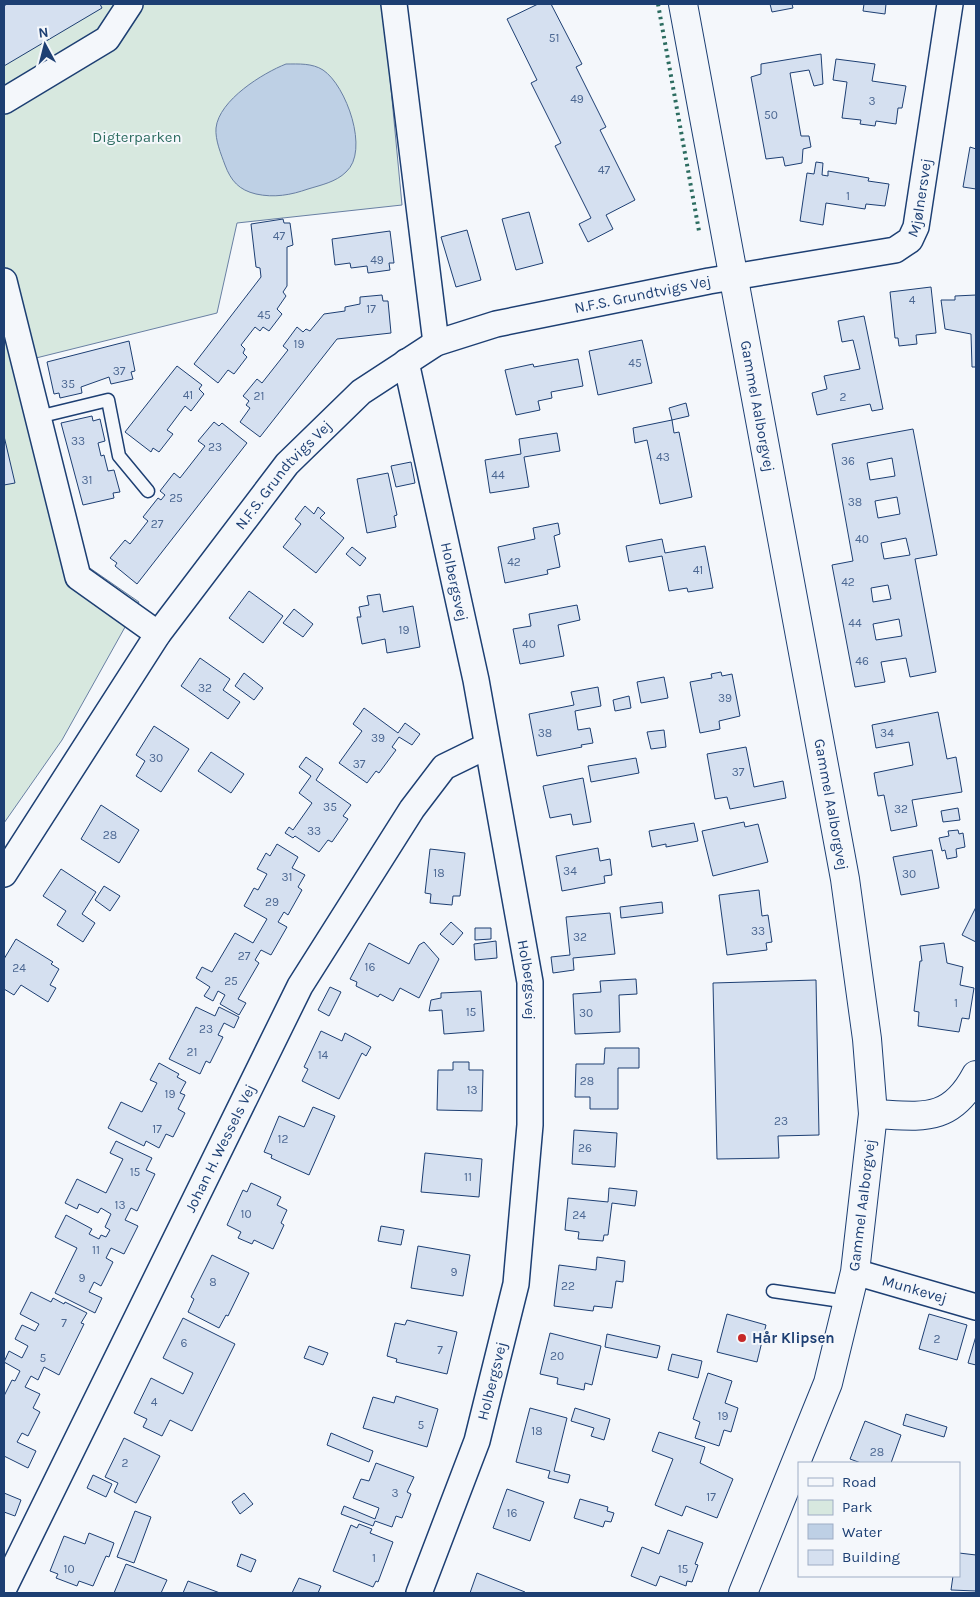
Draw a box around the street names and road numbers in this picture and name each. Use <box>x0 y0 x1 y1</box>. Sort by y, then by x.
street label: Mjølnersvej <box>903 157 935 240</box>
street label: N.F.S. Grundtvigs Vej <box>573 272 713 317</box>
street label: Gammel Aalborgvej <box>736 339 778 473</box>
street label: N.F.S. Grundtvigs Vej <box>231 416 336 533</box>
street label: Holbergsvej <box>437 540 472 623</box>
street label: Gammel Aalborgvej <box>810 737 852 872</box>
street label: Holbergsvej <box>514 938 539 1020</box>
street label: Johan H. Wessels Vej <box>181 1081 259 1215</box>
street label: Gammel Aalborgvej <box>845 1138 879 1272</box>
street label: Munkevej <box>880 1271 949 1307</box>
street label: Holbergsvej <box>474 1340 510 1422</box>

